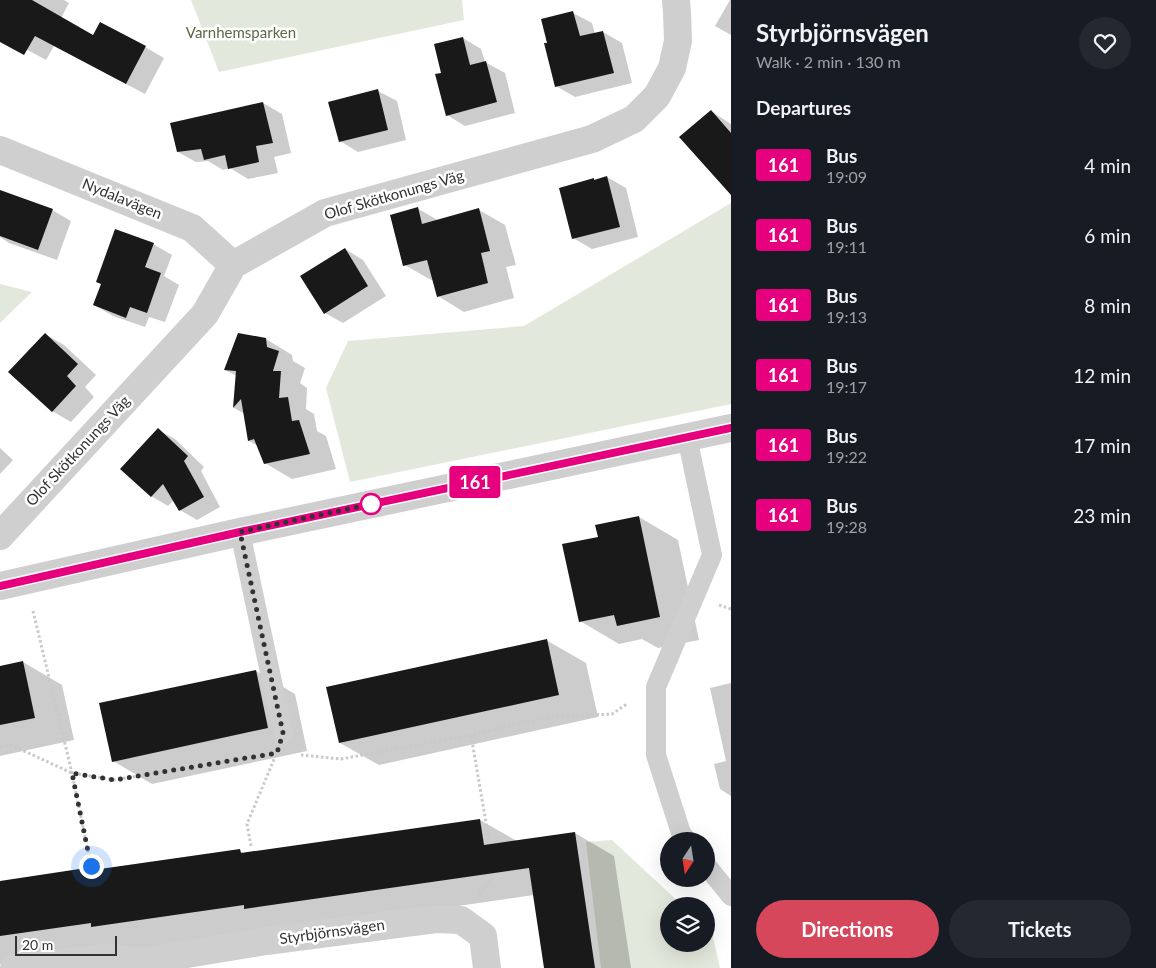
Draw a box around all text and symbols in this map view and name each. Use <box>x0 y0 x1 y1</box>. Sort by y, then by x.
button: heart <box>1079 17 1131 69</box>
text: Styrbjörnsvägen <box>756 18 929 47</box>
park label: Varnhemsparken <box>186 23 296 41</box>
text: Walk · 2 min · 130 m <box>756 52 901 71</box>
text: Departures <box>756 96 851 119</box>
text: Bus <box>826 144 857 167</box>
text: 161 <box>768 154 799 176</box>
text: 4 min <box>1084 154 1131 177</box>
street label: Olof Skötkonungs Väg <box>322 165 466 223</box>
text: 19:09 <box>826 167 867 186</box>
street label: Nydalavägen <box>80 174 165 222</box>
text: Bus <box>826 214 857 237</box>
text: 161 <box>768 224 799 246</box>
text: 6 min <box>1084 224 1131 247</box>
text: 19:11 <box>826 237 867 256</box>
text: Bus <box>826 284 857 307</box>
text: 161 <box>768 294 799 316</box>
text: 8 min <box>1084 294 1131 317</box>
text: 19:13 <box>826 307 867 326</box>
text: Bus <box>826 354 857 377</box>
text: 161 <box>768 364 799 386</box>
text: 12 min <box>1073 364 1131 387</box>
text: 19:17 <box>826 377 867 396</box>
street label: Olof Skötkonungs Väg <box>21 391 133 509</box>
text: Bus <box>826 424 857 447</box>
text: 161 <box>768 434 799 456</box>
text: 17 min <box>1073 434 1131 457</box>
text: 19:22 <box>826 447 867 466</box>
line badge: 161 <box>446 466 504 498</box>
text: 161 <box>459 471 491 493</box>
unlabelled marker <box>360 493 382 515</box>
text: Bus <box>826 494 857 517</box>
text: 161 <box>768 504 799 526</box>
text: 23 min <box>1073 504 1131 527</box>
text: 19:28 <box>826 517 867 536</box>
north arrow <box>660 832 715 888</box>
map controls <box>660 832 715 952</box>
your location <box>79 854 104 879</box>
button: layers <box>660 897 715 952</box>
button: Directions <box>756 900 939 958</box>
button: Tickets <box>949 900 1131 958</box>
street label: Styrbjörnsvägen <box>278 915 386 947</box>
scale bar <box>15 933 118 956</box>
text: 20 m <box>22 936 53 953</box>

